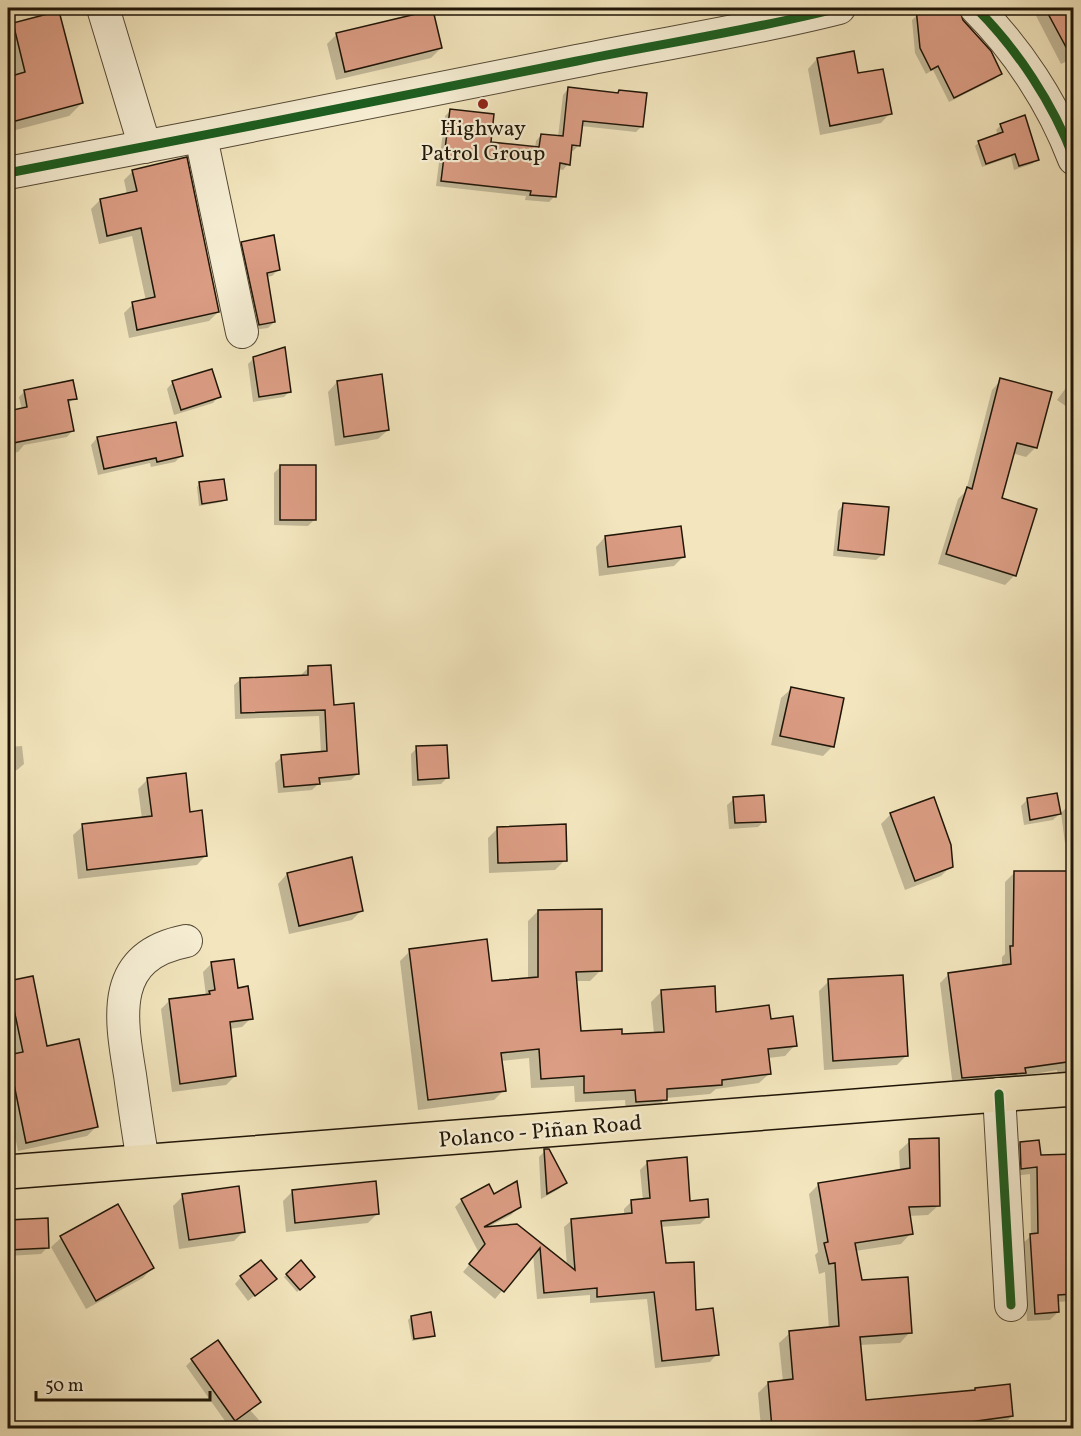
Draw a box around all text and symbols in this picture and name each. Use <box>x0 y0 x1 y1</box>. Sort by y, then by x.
marker: Highway Patrol Group <box>476 97 490 111</box>
place label: Highway Patrol Group <box>421 114 545 170</box>
street label: Polanco - Piñan Road <box>437 1108 643 1157</box>
scale bar <box>36 1364 210 1402</box>
text: 50 m <box>45 1374 84 1399</box>

